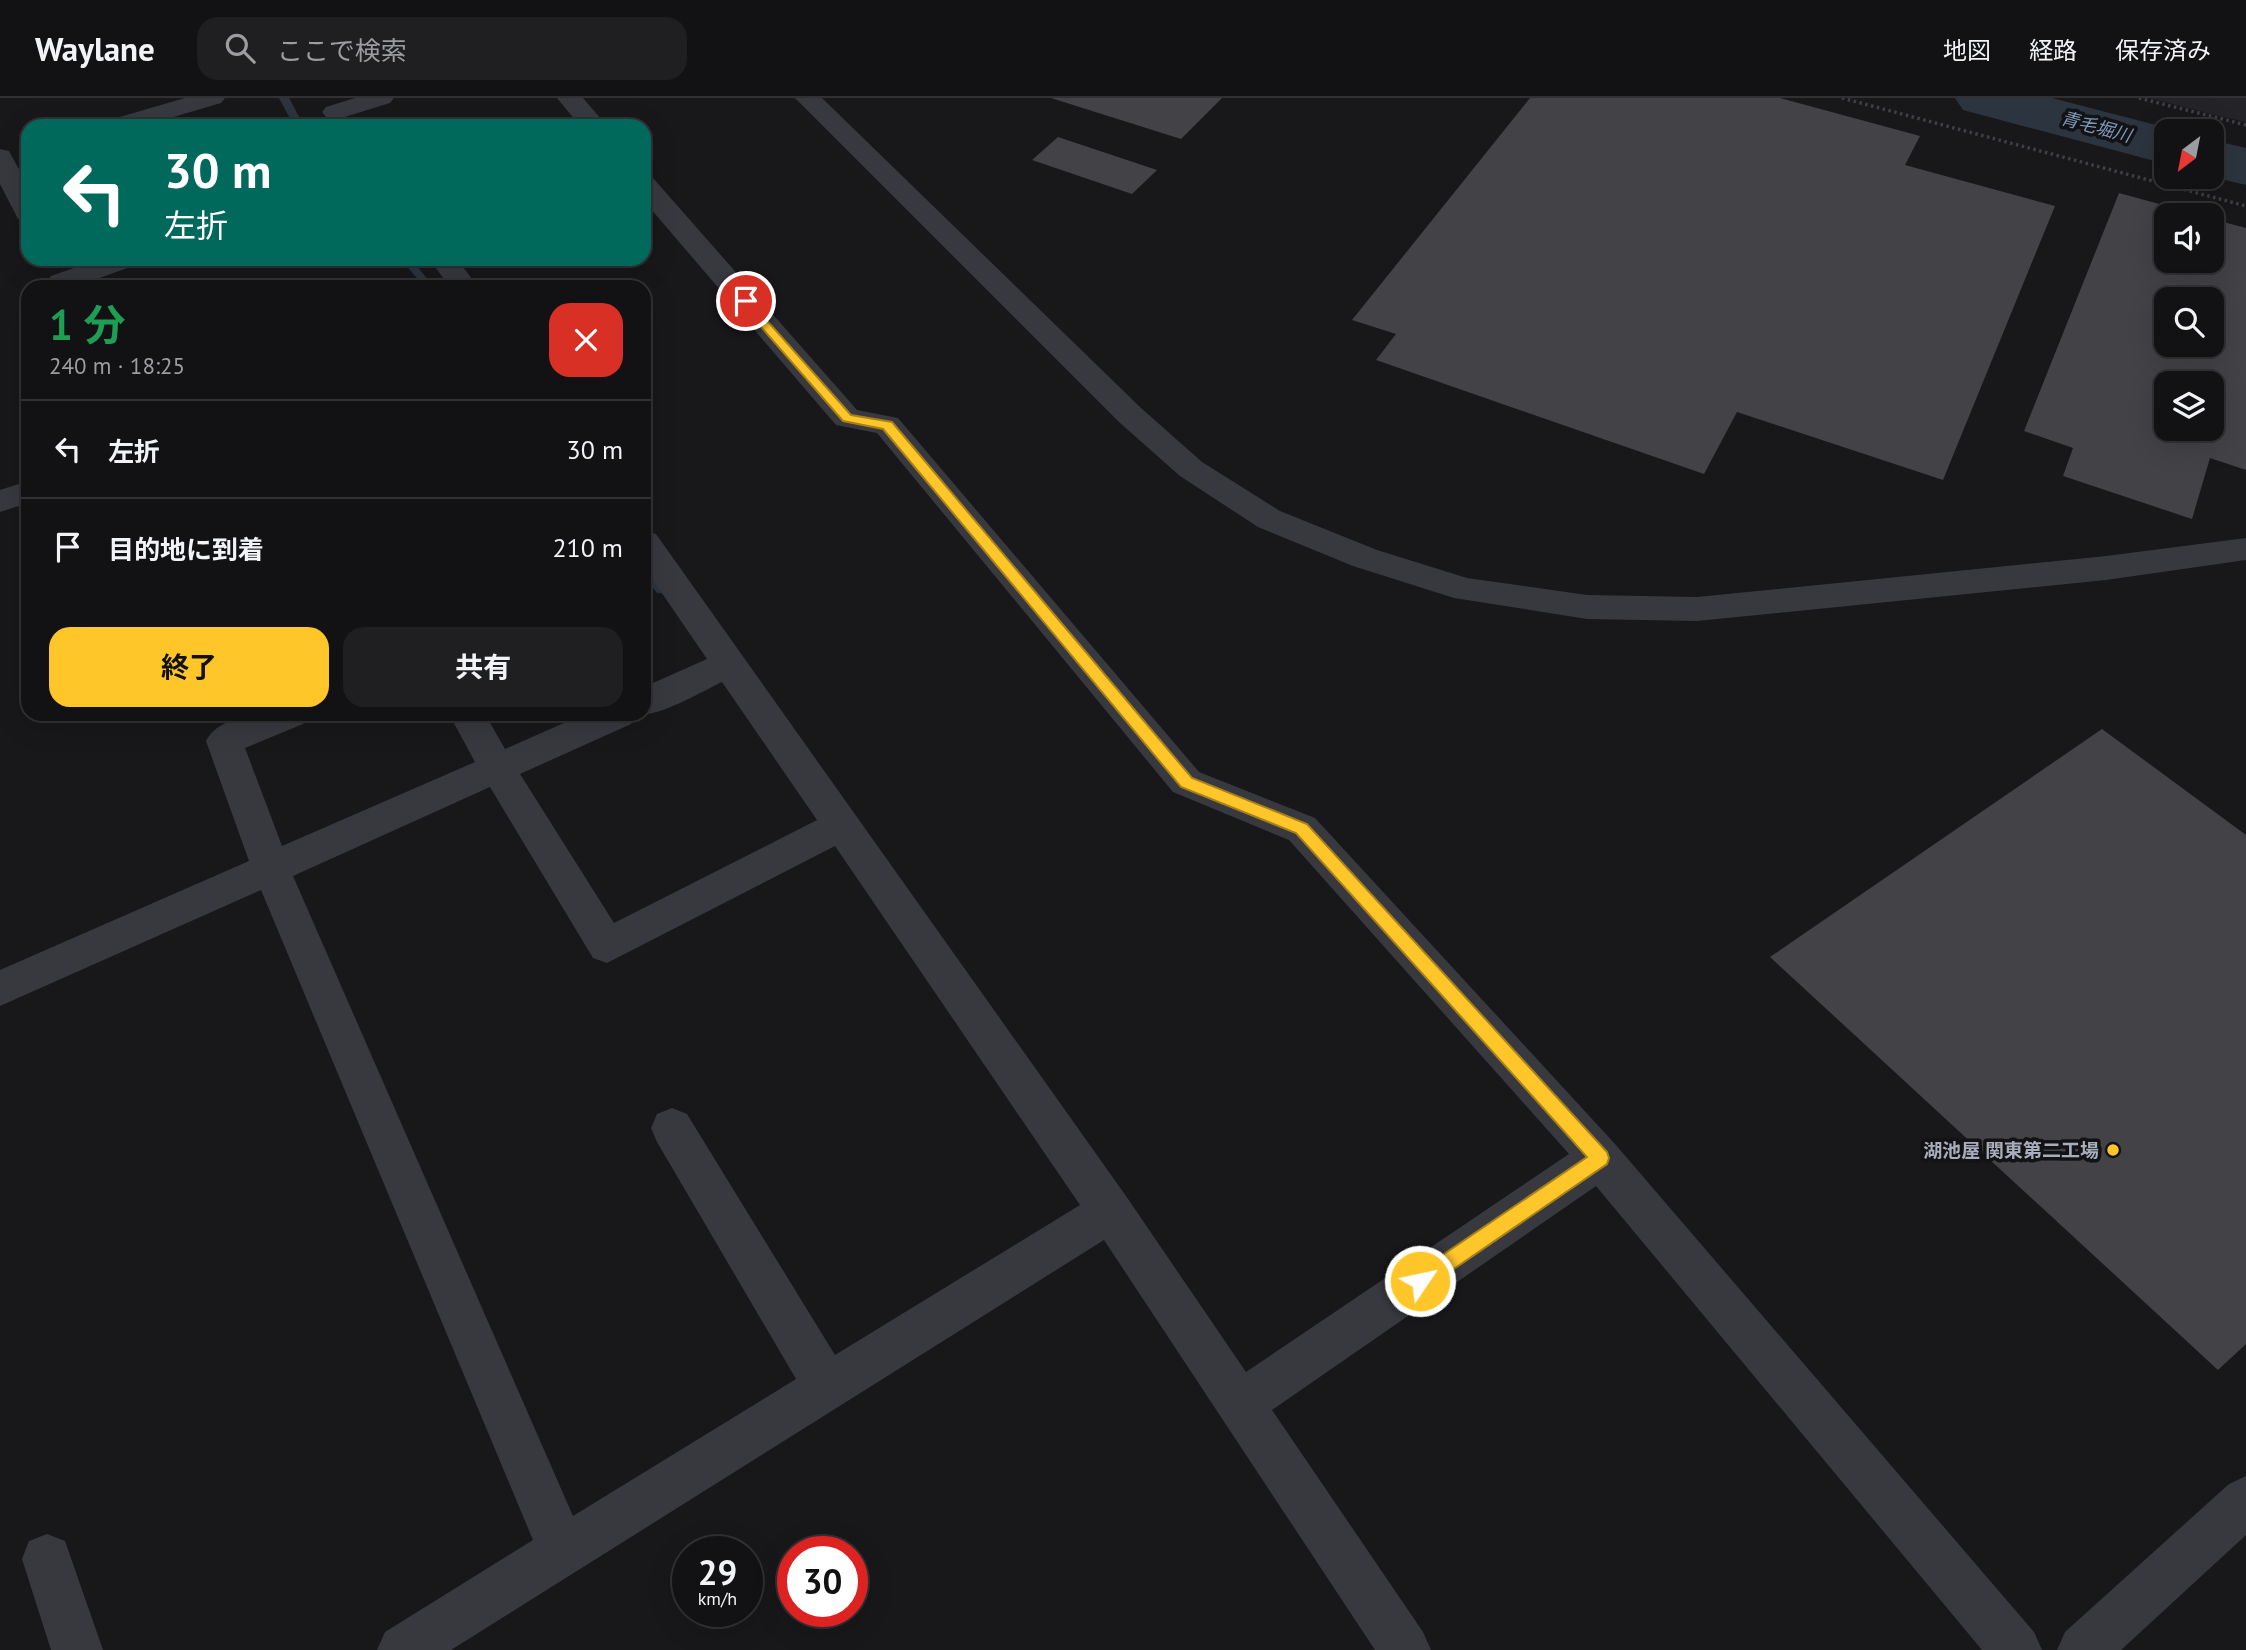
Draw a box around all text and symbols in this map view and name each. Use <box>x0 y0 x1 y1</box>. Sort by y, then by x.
search box <box>197 17 687 80</box>
text: Waylane <box>35 27 155 70</box>
icon: search <box>221 29 259 67</box>
text: ここで検索 <box>277 34 407 67</box>
text: 地図 <box>1943 35 1991 66</box>
text: 経路 <box>2029 35 2077 66</box>
text: 保存済み <box>2115 35 2211 66</box>
water label: 青毛堀川 <box>2058 106 2136 147</box>
north arrow <box>2154 119 2224 189</box>
map controls <box>2154 119 2224 441</box>
text: 30 m <box>164 138 271 202</box>
icon: left <box>49 147 140 238</box>
button: sound <box>2154 203 2224 273</box>
text: 左折 <box>164 204 228 246</box>
pin <box>716 271 776 331</box>
icon: arrive <box>727 282 765 320</box>
button: search <box>2154 287 2224 357</box>
text: 1 分 <box>49 297 125 352</box>
button: close <box>549 303 623 377</box>
text: 240 m · 18:25 <box>49 351 185 380</box>
button: layers <box>2154 371 2224 441</box>
icon: left <box>49 430 87 468</box>
text: 30 m <box>567 433 623 466</box>
text: 左折 <box>108 435 160 468</box>
icon: arrive <box>49 528 87 566</box>
text: 210 m <box>552 531 623 564</box>
text: 目的地に到着 <box>108 533 264 566</box>
button: 終了 <box>49 627 329 707</box>
button: 共有 <box>343 627 623 707</box>
place label: 湖池屋 関東第二工場 <box>1923 1138 2099 1162</box>
marker: 湖池屋 関東第二工場 <box>2105 1142 2121 1158</box>
position arrow <box>1383 1244 1457 1318</box>
speed limit sign: 30 <box>777 1536 868 1627</box>
text: 29 <box>698 1549 737 1595</box>
text: km/h <box>698 1587 737 1610</box>

